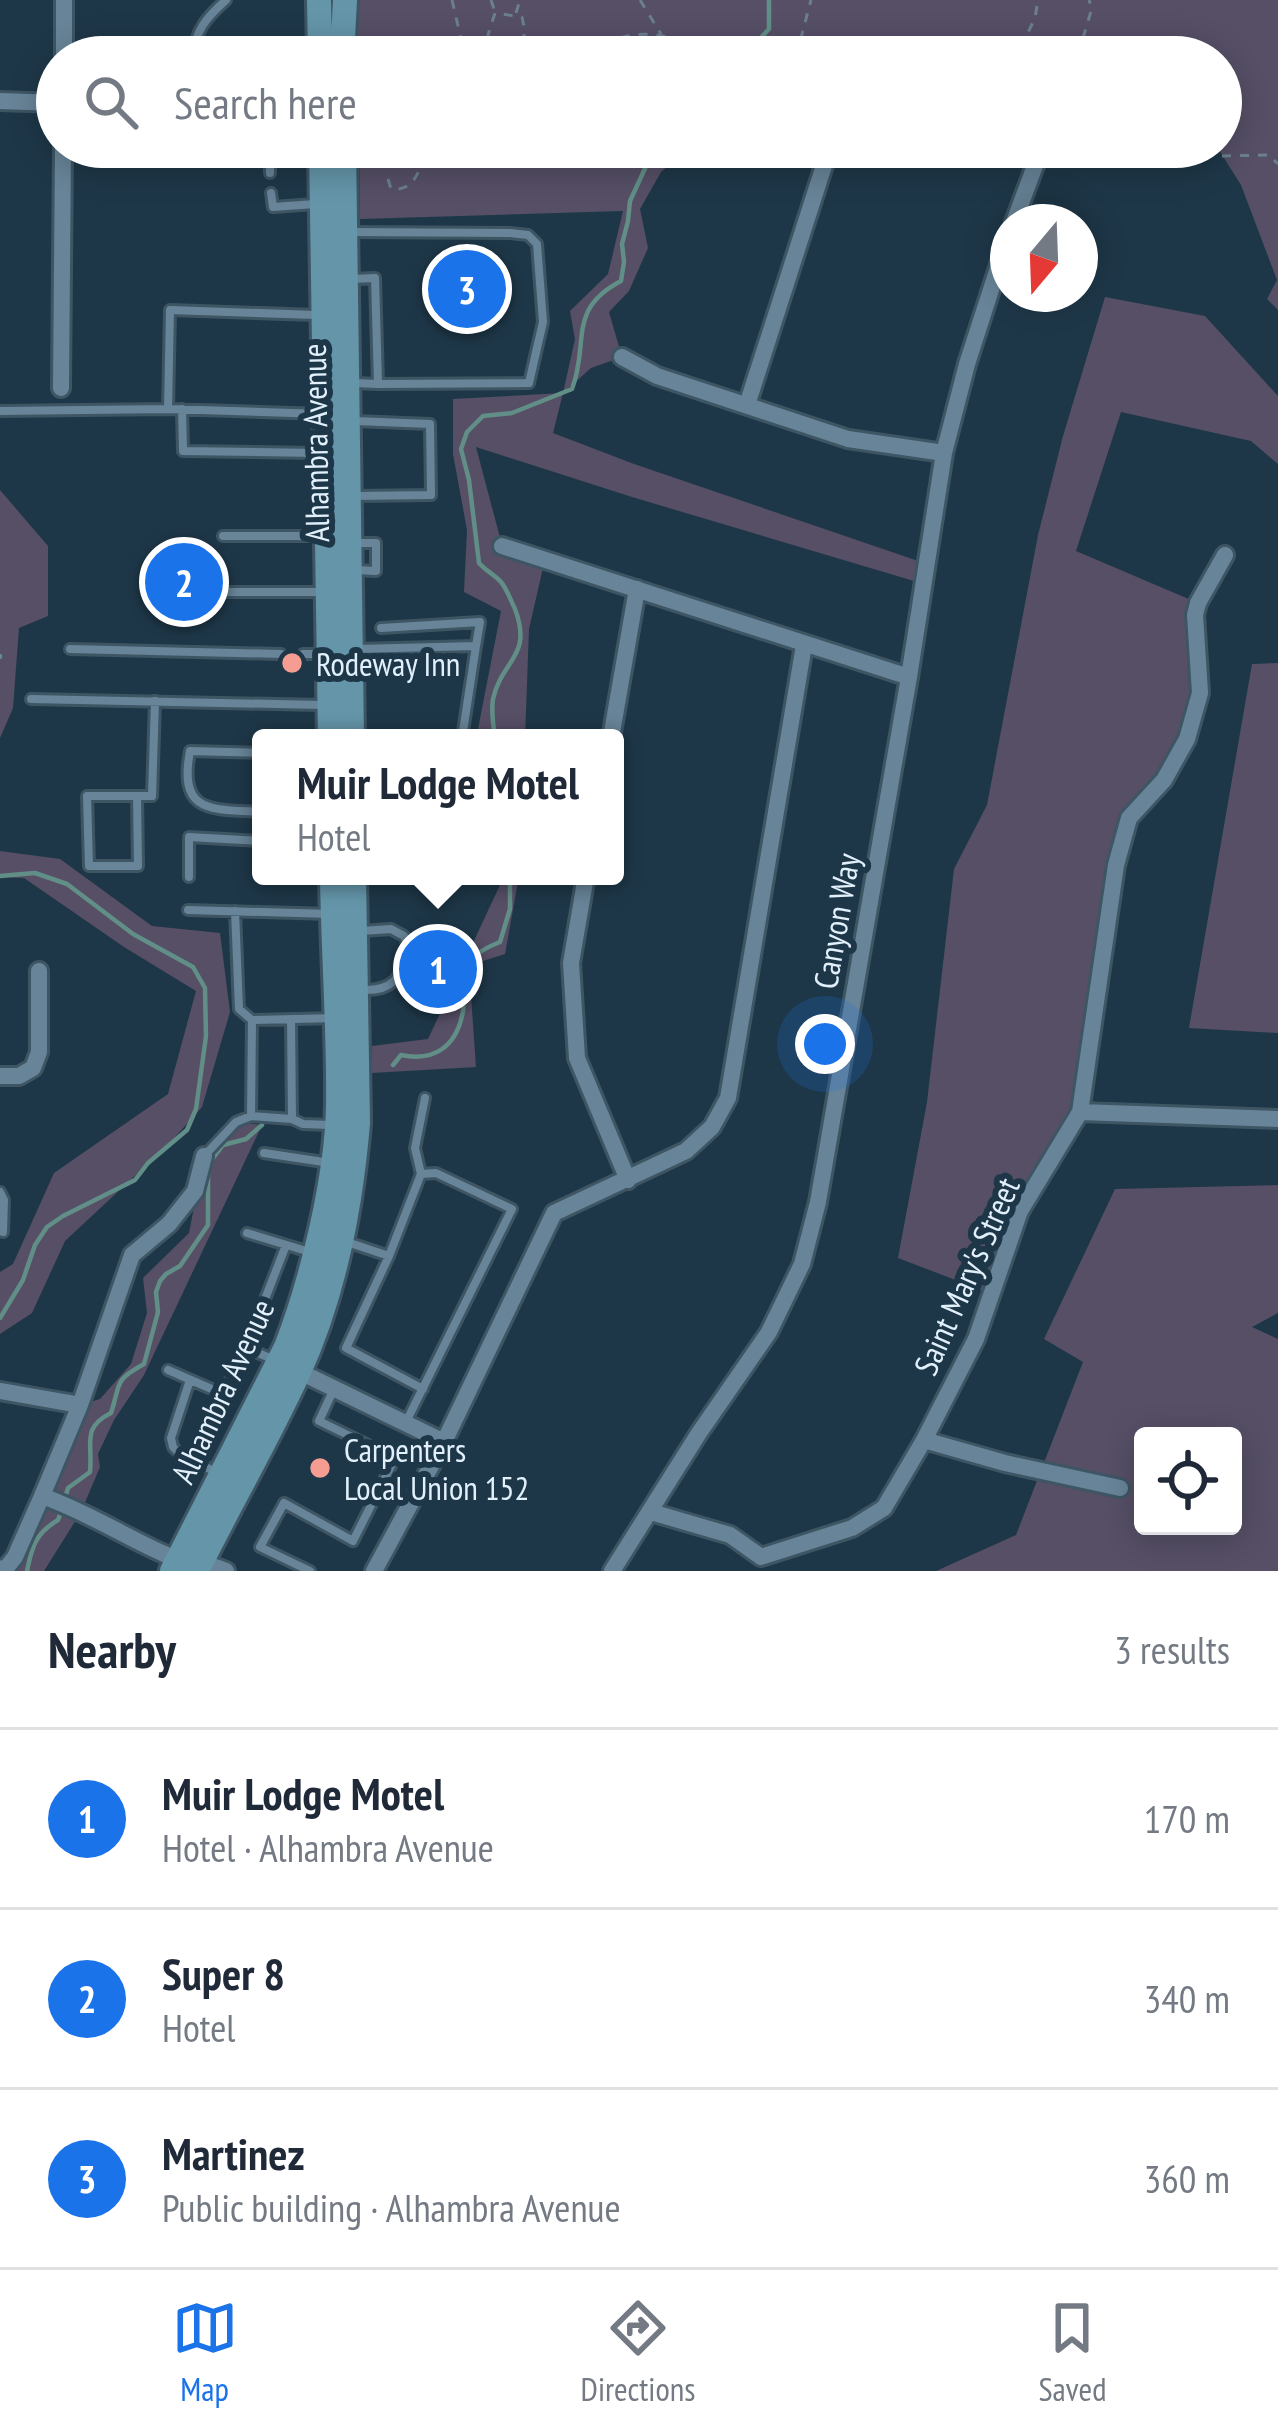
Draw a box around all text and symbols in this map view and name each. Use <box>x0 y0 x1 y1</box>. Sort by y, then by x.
search box <box>36 36 1242 168</box>
icon: search <box>78 69 144 135</box>
text: Search here <box>174 73 357 131</box>
north arrow <box>990 204 1098 312</box>
pin: 3 <box>428 244 506 334</box>
street label: Alhambra Avenue <box>292 343 338 543</box>
pin: 2 <box>145 537 223 627</box>
place label: Rodeway Inn <box>316 642 460 685</box>
marker: Rodeway Inn <box>279 650 305 676</box>
popup <box>252 729 624 885</box>
text: Muir Lodge Motel <box>297 753 579 811</box>
text: Hotel <box>297 811 370 862</box>
street label: Canyon Way <box>803 849 869 992</box>
pin: 1 <box>399 924 477 1014</box>
your location <box>795 1014 855 1074</box>
street label: Saint Mary's Street <box>903 1171 1029 1381</box>
street label: Alhambra Avenue <box>161 1292 283 1490</box>
map controls <box>1134 1427 1242 1535</box>
button: locate <box>1134 1427 1242 1535</box>
place label: Carpenters Local Union 152 <box>344 1428 529 1509</box>
marker: Carpenters Local Union 152 <box>307 1455 333 1481</box>
text: Nearby <box>48 1616 176 1682</box>
text: 3 results <box>1114 1624 1230 1675</box>
text: Muir Lodge Motel <box>162 1764 444 1822</box>
text: 1 <box>78 1793 96 1844</box>
text: 170 m <box>1144 1793 1230 1844</box>
text: Hotel · Alhambra Avenue <box>162 1822 494 1873</box>
text: Super 8 <box>162 1944 285 2002</box>
text: 2 <box>78 1973 96 2024</box>
text: 340 m <box>1144 1973 1230 2024</box>
text: Hotel <box>162 2002 235 2053</box>
text: Martinez <box>162 2124 305 2182</box>
text: 3 <box>78 2153 96 2204</box>
text: 360 m <box>1144 2153 1230 2204</box>
text: Public building · Alhambra Avenue <box>162 2182 621 2233</box>
tab: Map <box>172 2295 238 2410</box>
tab: Directions <box>581 2295 695 2410</box>
tab: Saved <box>1038 2295 1106 2410</box>

